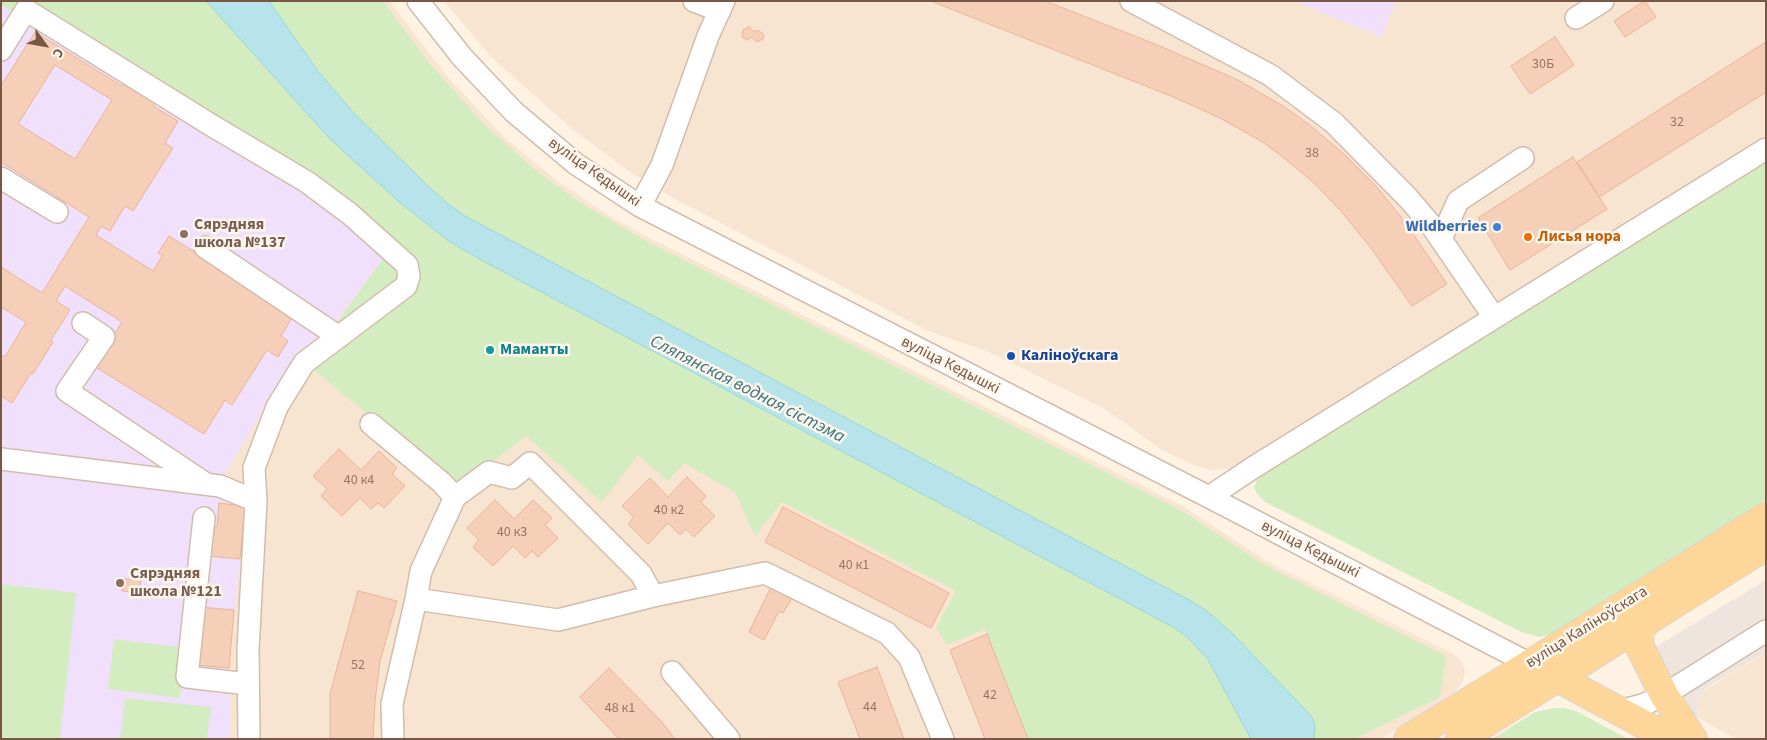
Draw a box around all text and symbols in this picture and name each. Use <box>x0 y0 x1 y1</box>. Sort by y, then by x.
north arrow <box>20 20 70 70</box>
text: С <box>47 44 68 62</box>
house number: 30Б <box>1532 57 1554 73</box>
house number: 32 <box>1670 115 1684 131</box>
street label: вуліца Кедышкі <box>544 134 644 212</box>
house number: 38 <box>1305 146 1319 162</box>
place label: Сярэдняя школа №137 <box>194 215 286 253</box>
place label: Wildberries <box>1406 217 1487 237</box>
marker: Wildberries <box>1491 221 1503 233</box>
place label: Лисья нора <box>1538 227 1621 247</box>
marker: Сярэдняя школа №137 <box>178 228 190 240</box>
marker: Лисья нора <box>1522 231 1534 243</box>
water label: Сляпянская водная сістэма <box>646 331 848 449</box>
street label: вуліца Кедышкі <box>897 333 1003 399</box>
place label: Маманты <box>500 340 569 360</box>
marker: Маманты <box>484 344 496 356</box>
place label: Каліноўскага <box>1021 346 1118 366</box>
marker: Каліноўскага <box>1005 350 1017 362</box>
house number: 40 к4 <box>344 473 374 489</box>
house number: 40 к2 <box>654 503 684 519</box>
street label: вуліца Кедышкі <box>1257 517 1363 583</box>
house number: 40 к3 <box>497 525 527 541</box>
house number: 40 к1 <box>839 558 869 574</box>
place label: Сярэдняя школа №121 <box>130 564 222 602</box>
marker: Сярэдняя школа №121 <box>114 577 126 589</box>
street label: вуліца Каліноўскага <box>1523 583 1651 673</box>
house number: 52 <box>351 658 365 674</box>
house number: 42 <box>983 688 997 704</box>
house number: 44 <box>863 700 877 716</box>
house number: 48 к1 <box>605 701 635 717</box>

